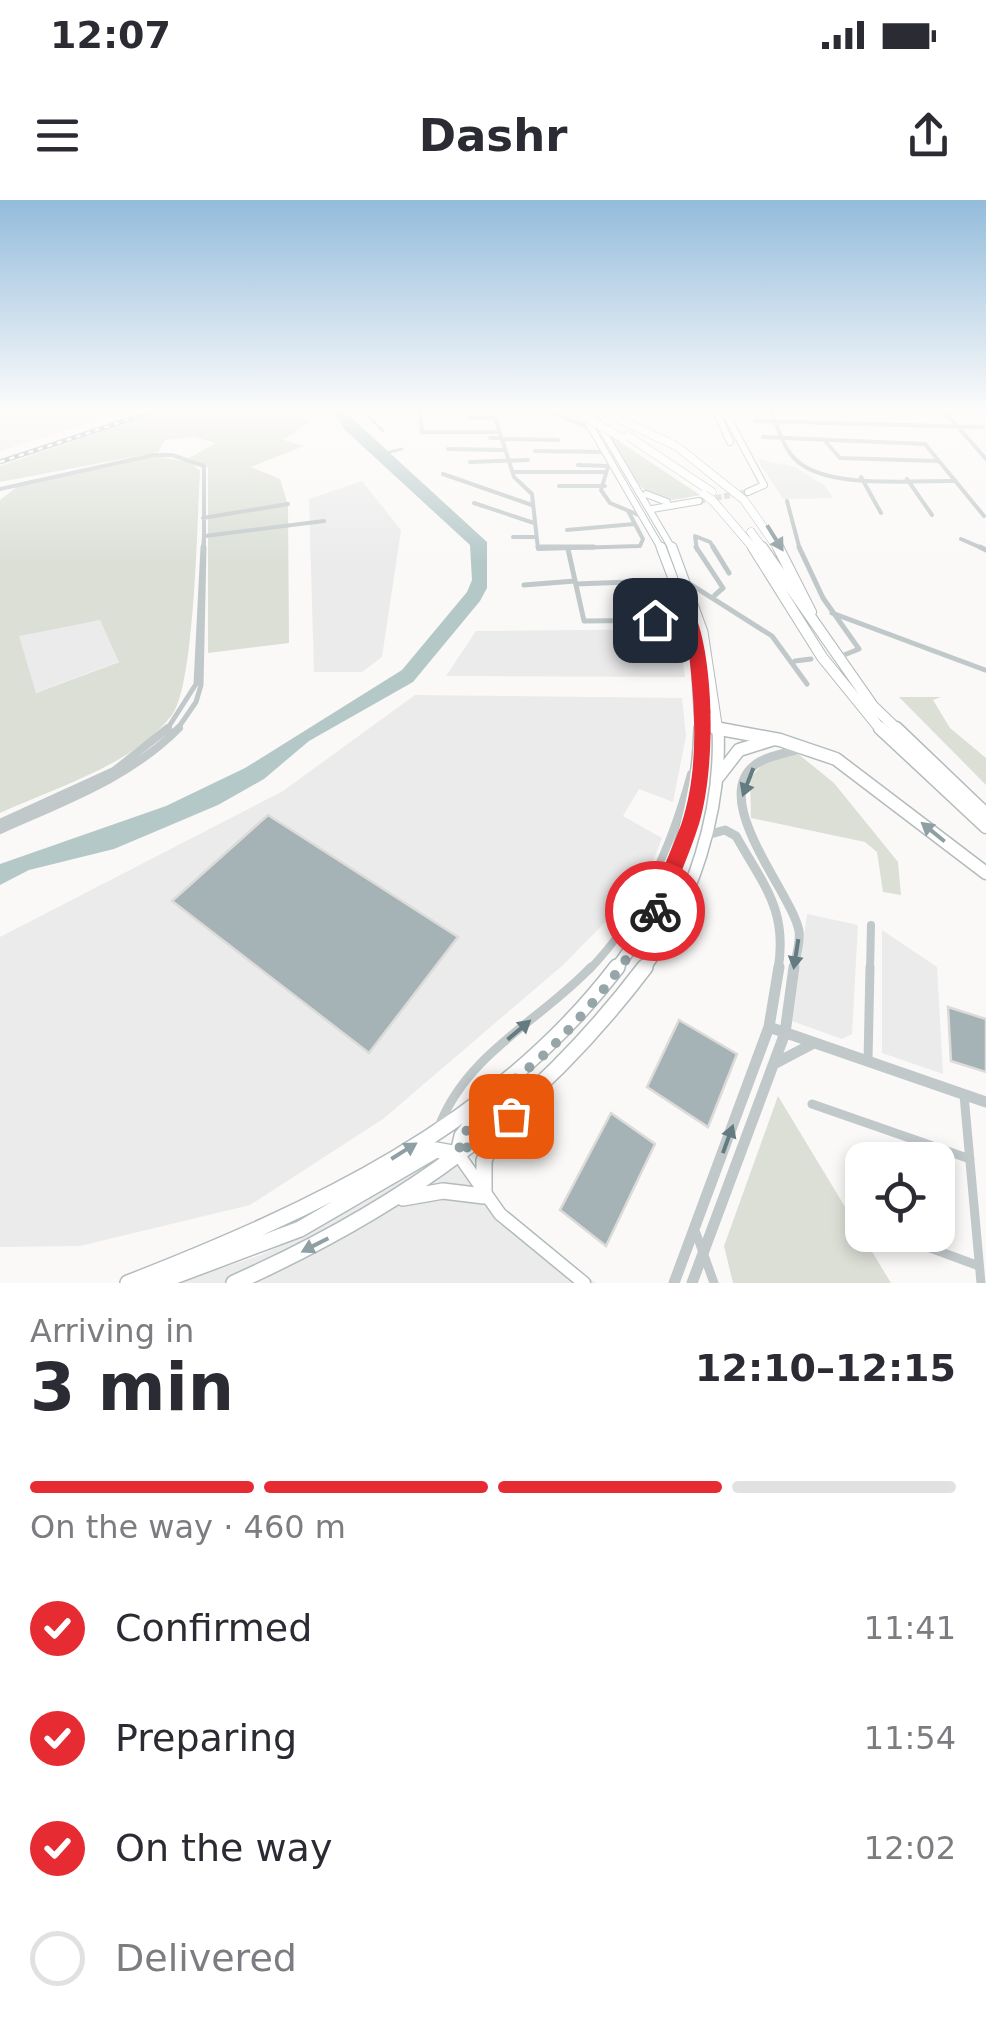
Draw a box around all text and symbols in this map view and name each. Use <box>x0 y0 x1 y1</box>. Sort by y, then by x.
text: 12:07 <box>50 13 171 57</box>
icon: menu <box>30 108 85 163</box>
icon: share <box>901 108 956 163</box>
text: Dashr <box>419 109 567 162</box>
one-way arrow <box>766 524 783 552</box>
pin <box>613 578 698 663</box>
icon: home <box>628 593 683 648</box>
one-way arrow <box>740 767 755 797</box>
one-way arrow <box>920 822 945 843</box>
courier <box>605 861 705 961</box>
icon: bike <box>628 884 683 939</box>
one-way arrow <box>787 939 803 971</box>
one-way arrow <box>507 1020 532 1042</box>
pin <box>469 1074 554 1159</box>
icon: bag <box>484 1089 539 1144</box>
one-way arrow <box>721 1123 736 1153</box>
map controls <box>845 1142 955 1252</box>
button: locate <box>845 1142 955 1252</box>
one-way arrow <box>390 1143 418 1160</box>
one-way arrow <box>300 1236 329 1253</box>
text: Arriving in <box>30 1312 194 1350</box>
text: 12:10–12:15 <box>695 1346 956 1390</box>
text: 3 min <box>30 1350 234 1425</box>
text: On the way · 460 m <box>30 1508 346 1546</box>
icon: check <box>30 1601 85 1656</box>
text: Confirmed <box>115 1606 312 1650</box>
text: 11:41 <box>864 1609 956 1647</box>
icon: check <box>30 1711 85 1766</box>
text: Preparing <box>115 1716 297 1760</box>
text: 11:54 <box>864 1719 956 1757</box>
icon: check <box>30 1821 85 1876</box>
text: On the way <box>115 1826 332 1870</box>
text: 12:02 <box>864 1829 956 1867</box>
text: Delivered <box>115 1936 297 1980</box>

